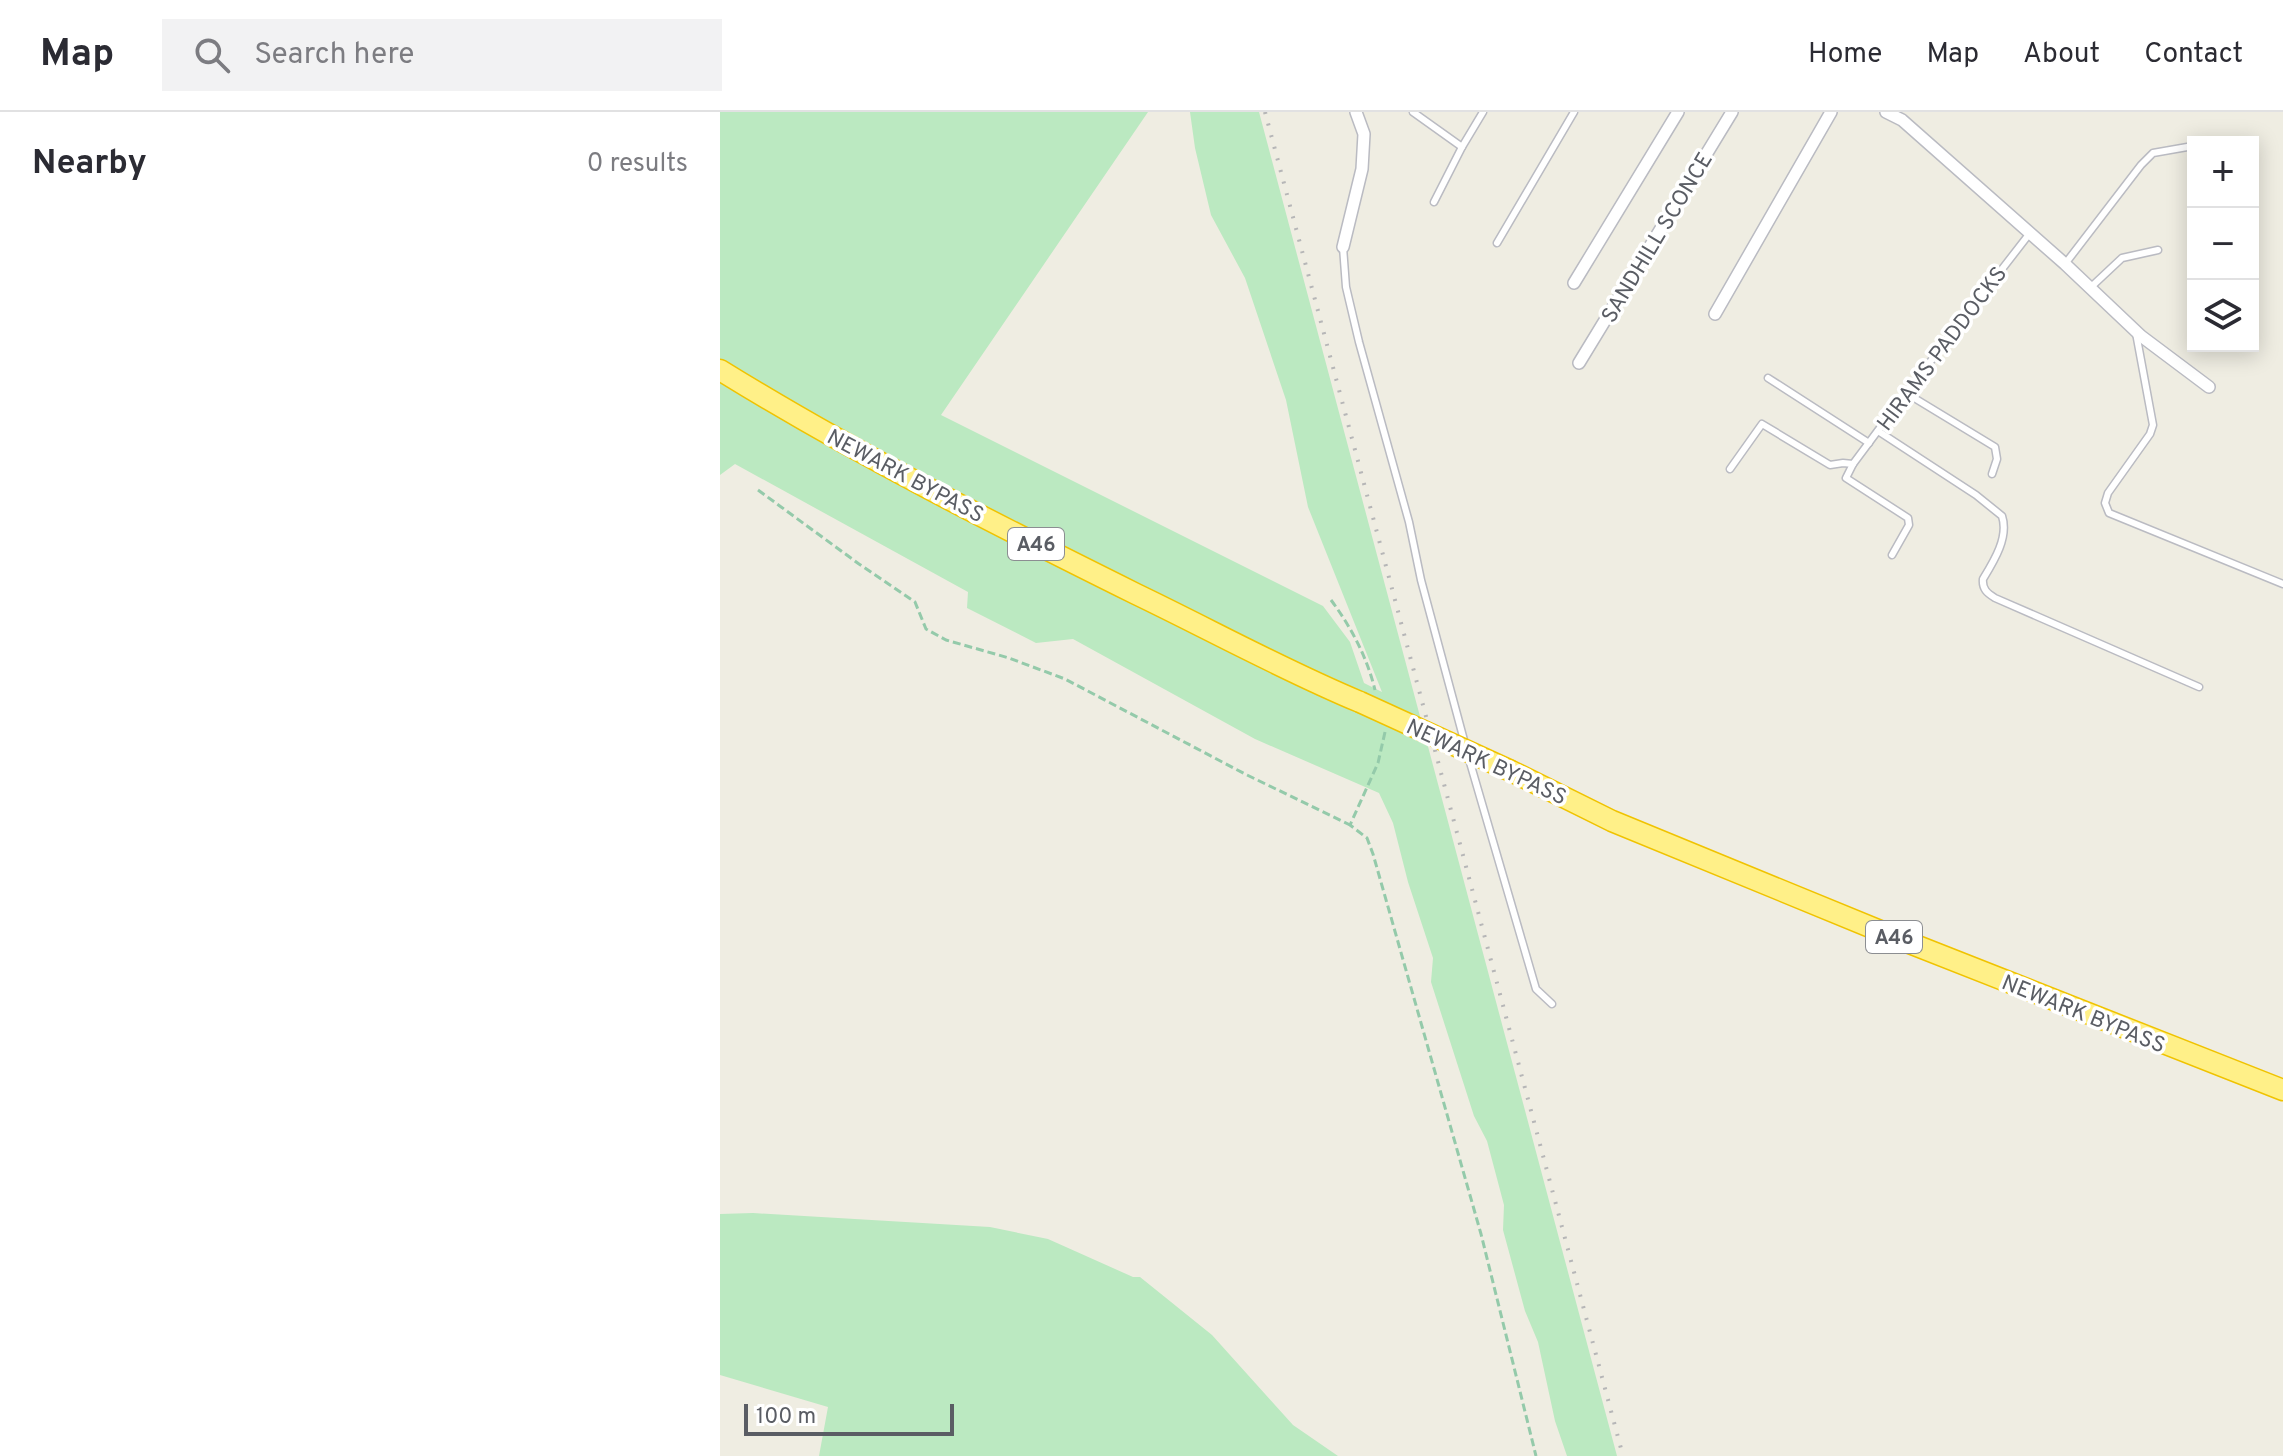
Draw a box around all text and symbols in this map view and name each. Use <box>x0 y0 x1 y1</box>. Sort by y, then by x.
search box <box>162 19 722 91</box>
text: Map <box>40 31 114 80</box>
icon: search <box>190 33 234 77</box>
text: Search here <box>254 37 414 74</box>
text: Home <box>1808 37 1882 73</box>
text: Map <box>1926 37 1979 73</box>
text: About <box>2023 37 2100 73</box>
text: Contact <box>2144 37 2243 73</box>
map controls <box>2187 136 2259 352</box>
button: + <box>2187 136 2259 208</box>
text: Nearby <box>32 143 147 186</box>
text: 0 results <box>587 148 688 181</box>
street label: SANDHILL SCONCE <box>1597 148 1720 328</box>
button: − <box>2187 208 2259 280</box>
street label: HIRAMS PADDOCKS <box>1872 262 2014 437</box>
button: layers <box>2187 280 2259 352</box>
street label: NEWARK BYPASS <box>822 424 988 530</box>
road number: A46 <box>1008 528 1064 560</box>
street label: NEWARK BYPASS <box>1401 714 1571 812</box>
road number: A46 <box>1866 921 1922 953</box>
street label: NEWARK BYPASS <box>1997 970 2169 1060</box>
scale bar <box>744 1400 954 1436</box>
text: 100 m <box>756 1404 816 1431</box>

